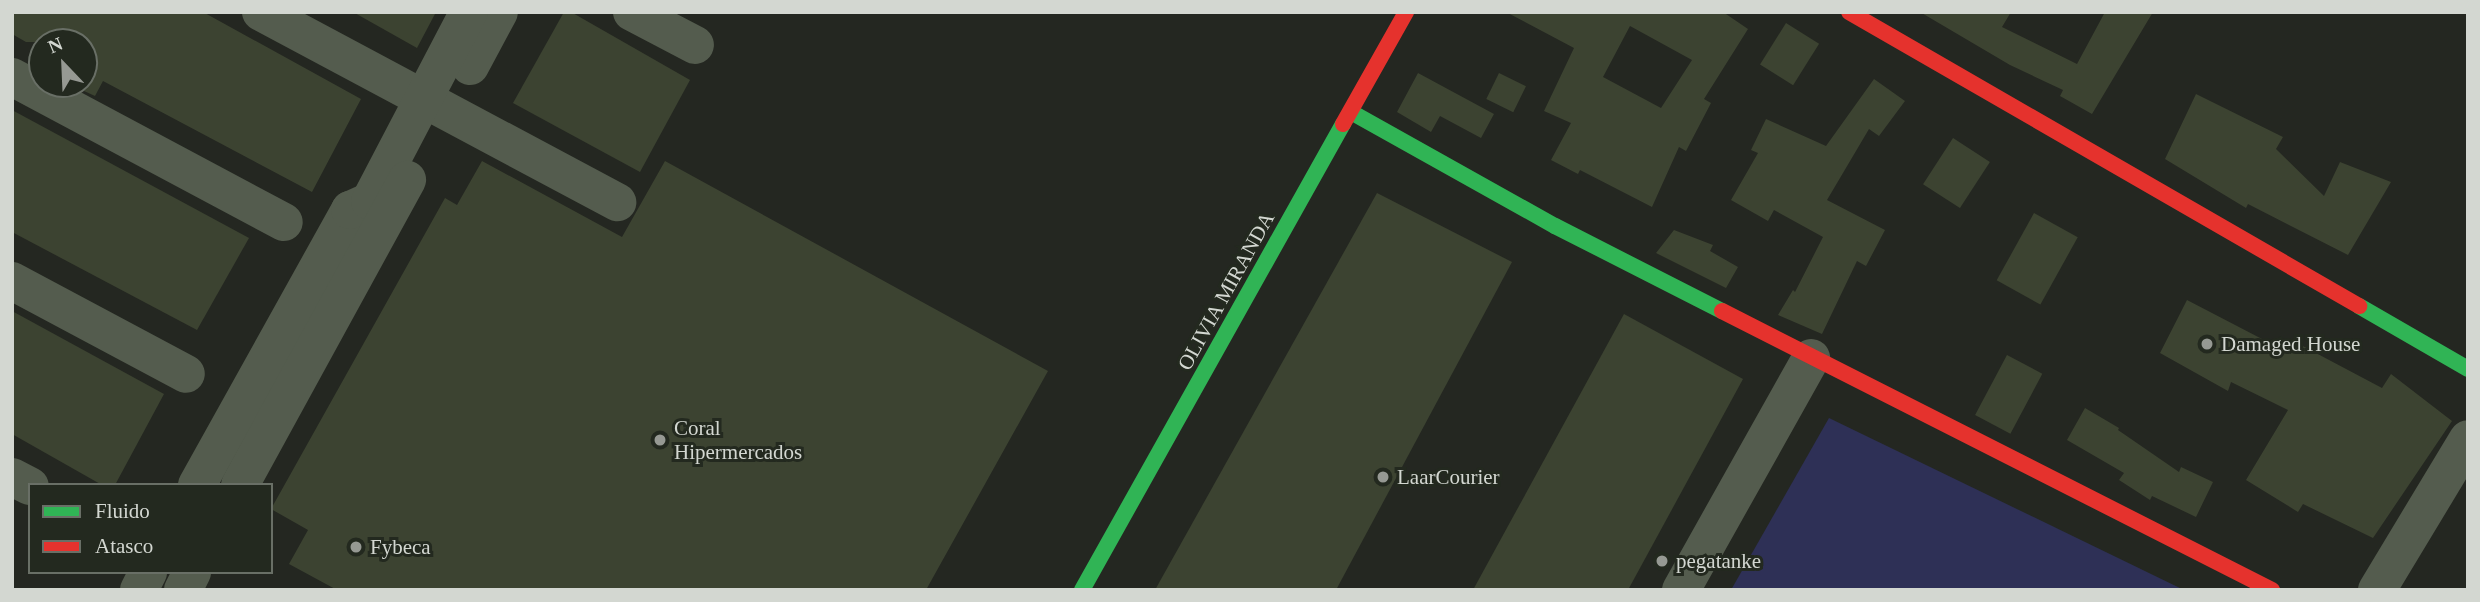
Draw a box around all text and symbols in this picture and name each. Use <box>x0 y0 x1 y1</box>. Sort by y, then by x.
north arrow <box>28 28 98 98</box>
text: N <box>45 33 66 57</box>
street label: OLIVIA MIRANDA <box>1172 207 1280 375</box>
place label: Damaged House <box>2221 331 2360 357</box>
marker: Damaged House <box>2199 336 2215 352</box>
place label: Coral Hipermercados <box>674 415 802 465</box>
marker: Coral Hipermercados <box>652 432 668 448</box>
place label: LaarCourier <box>1397 464 1500 490</box>
marker: LaarCourier <box>1375 469 1391 485</box>
legend <box>28 483 273 574</box>
text: Fluido <box>95 499 150 523</box>
text: Atasco <box>95 534 153 558</box>
place label: Fybeca <box>370 534 431 560</box>
marker: Fybeca <box>348 539 364 555</box>
place label: pegatanke <box>1676 548 1761 574</box>
marker: pegatanke <box>1654 553 1670 569</box>

